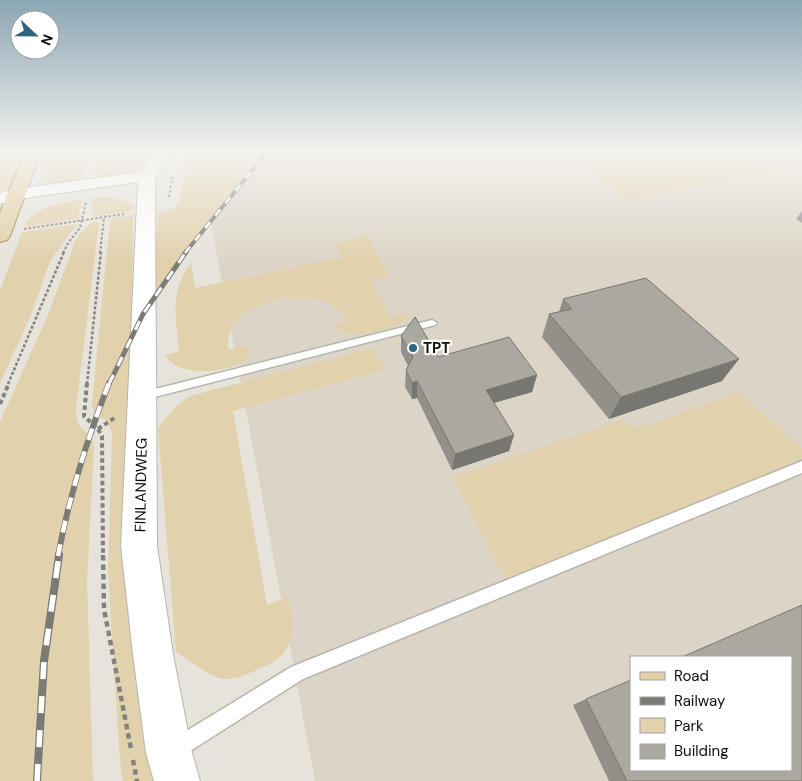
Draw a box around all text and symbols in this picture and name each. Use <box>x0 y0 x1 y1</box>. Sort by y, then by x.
north arrow <box>10 10 60 60</box>
text: N <box>37 32 57 48</box>
place label: TPT <box>423 338 450 358</box>
marker: TPT <box>407 342 419 354</box>
street label: FINLANDWEG <box>130 438 152 532</box>
legend <box>630 656 792 771</box>
text: Road <box>674 666 709 686</box>
text: Railway <box>674 691 726 711</box>
text: Park <box>674 716 704 736</box>
text: Building <box>674 741 729 761</box>

